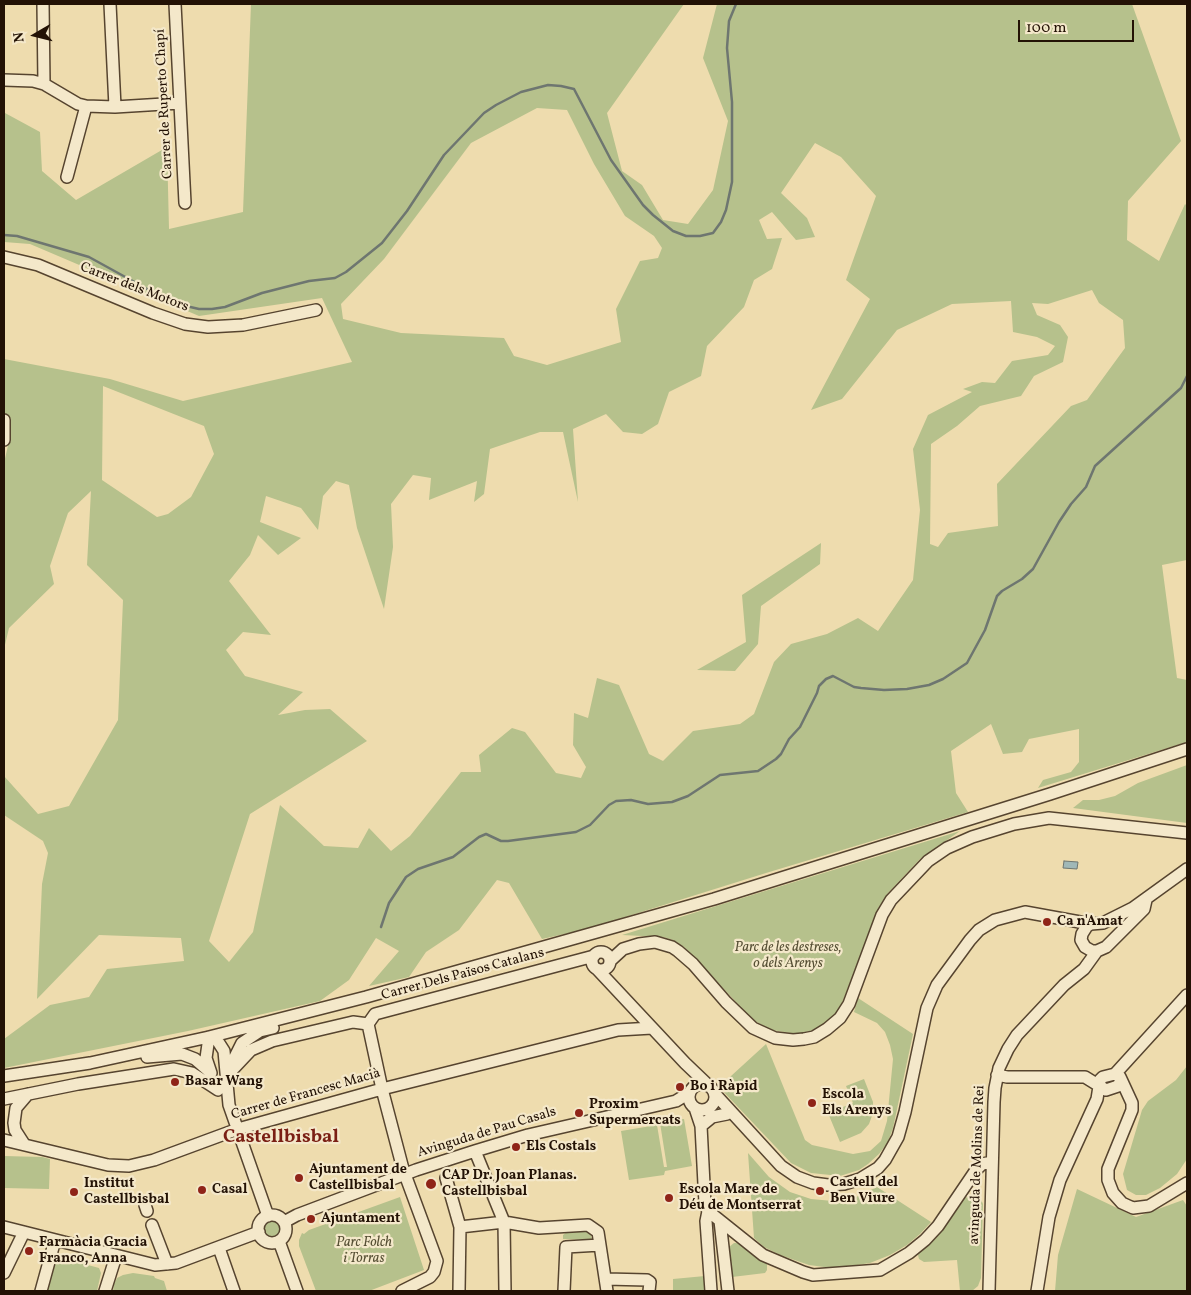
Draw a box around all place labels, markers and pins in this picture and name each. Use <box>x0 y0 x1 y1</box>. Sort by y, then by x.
place label: Ca n'Amat <box>1057 914 1123 930</box>
marker: Ca n'Amat <box>1041 916 1053 928</box>
place label: Basar Wang <box>185 1074 263 1090</box>
marker: Basar Wang <box>169 1076 181 1088</box>
place label: Bo i Ràpid <box>690 1079 757 1095</box>
marker: Bo i Ràpid <box>674 1081 686 1093</box>
place label: Escola Els Arenys <box>822 1087 891 1120</box>
place label: Proxim Supermercats <box>589 1097 681 1130</box>
marker: Escola Els Arenys <box>806 1097 818 1109</box>
marker: Proxim Supermercats <box>573 1107 585 1119</box>
place label: Els Costals <box>526 1139 596 1155</box>
marker: Els Costals <box>510 1141 522 1153</box>
place label: Ajuntament de Castellbisbal <box>309 1162 407 1194</box>
place label: CAP Dr. Joan Planas. Castellbisbal <box>442 1168 577 1200</box>
marker: Ajuntament de Castellbisbal <box>293 1172 305 1184</box>
place label: Castell del Ben Viure <box>830 1175 898 1208</box>
place label: Institut Castellbisbal <box>84 1176 169 1208</box>
marker: CAP Dr. Joan Planas. Castellbisbal <box>424 1177 438 1191</box>
place label: Casal <box>212 1182 248 1198</box>
place label: Escola Mare de Déu de Montserrat <box>679 1182 802 1214</box>
marker: Casal <box>196 1184 208 1196</box>
marker: Castell del Ben Viure <box>814 1185 826 1197</box>
marker: Institut Castellbisbal <box>68 1186 80 1198</box>
marker: Escola Mare de Déu de Montserrat <box>663 1192 675 1204</box>
place label: Ajuntament <box>321 1211 400 1227</box>
marker: Ajuntament <box>305 1213 317 1225</box>
place label: Farmàcia Gracia Franco, Anna <box>39 1235 147 1268</box>
marker: Farmàcia Gracia Franco, Anna <box>23 1245 35 1257</box>

